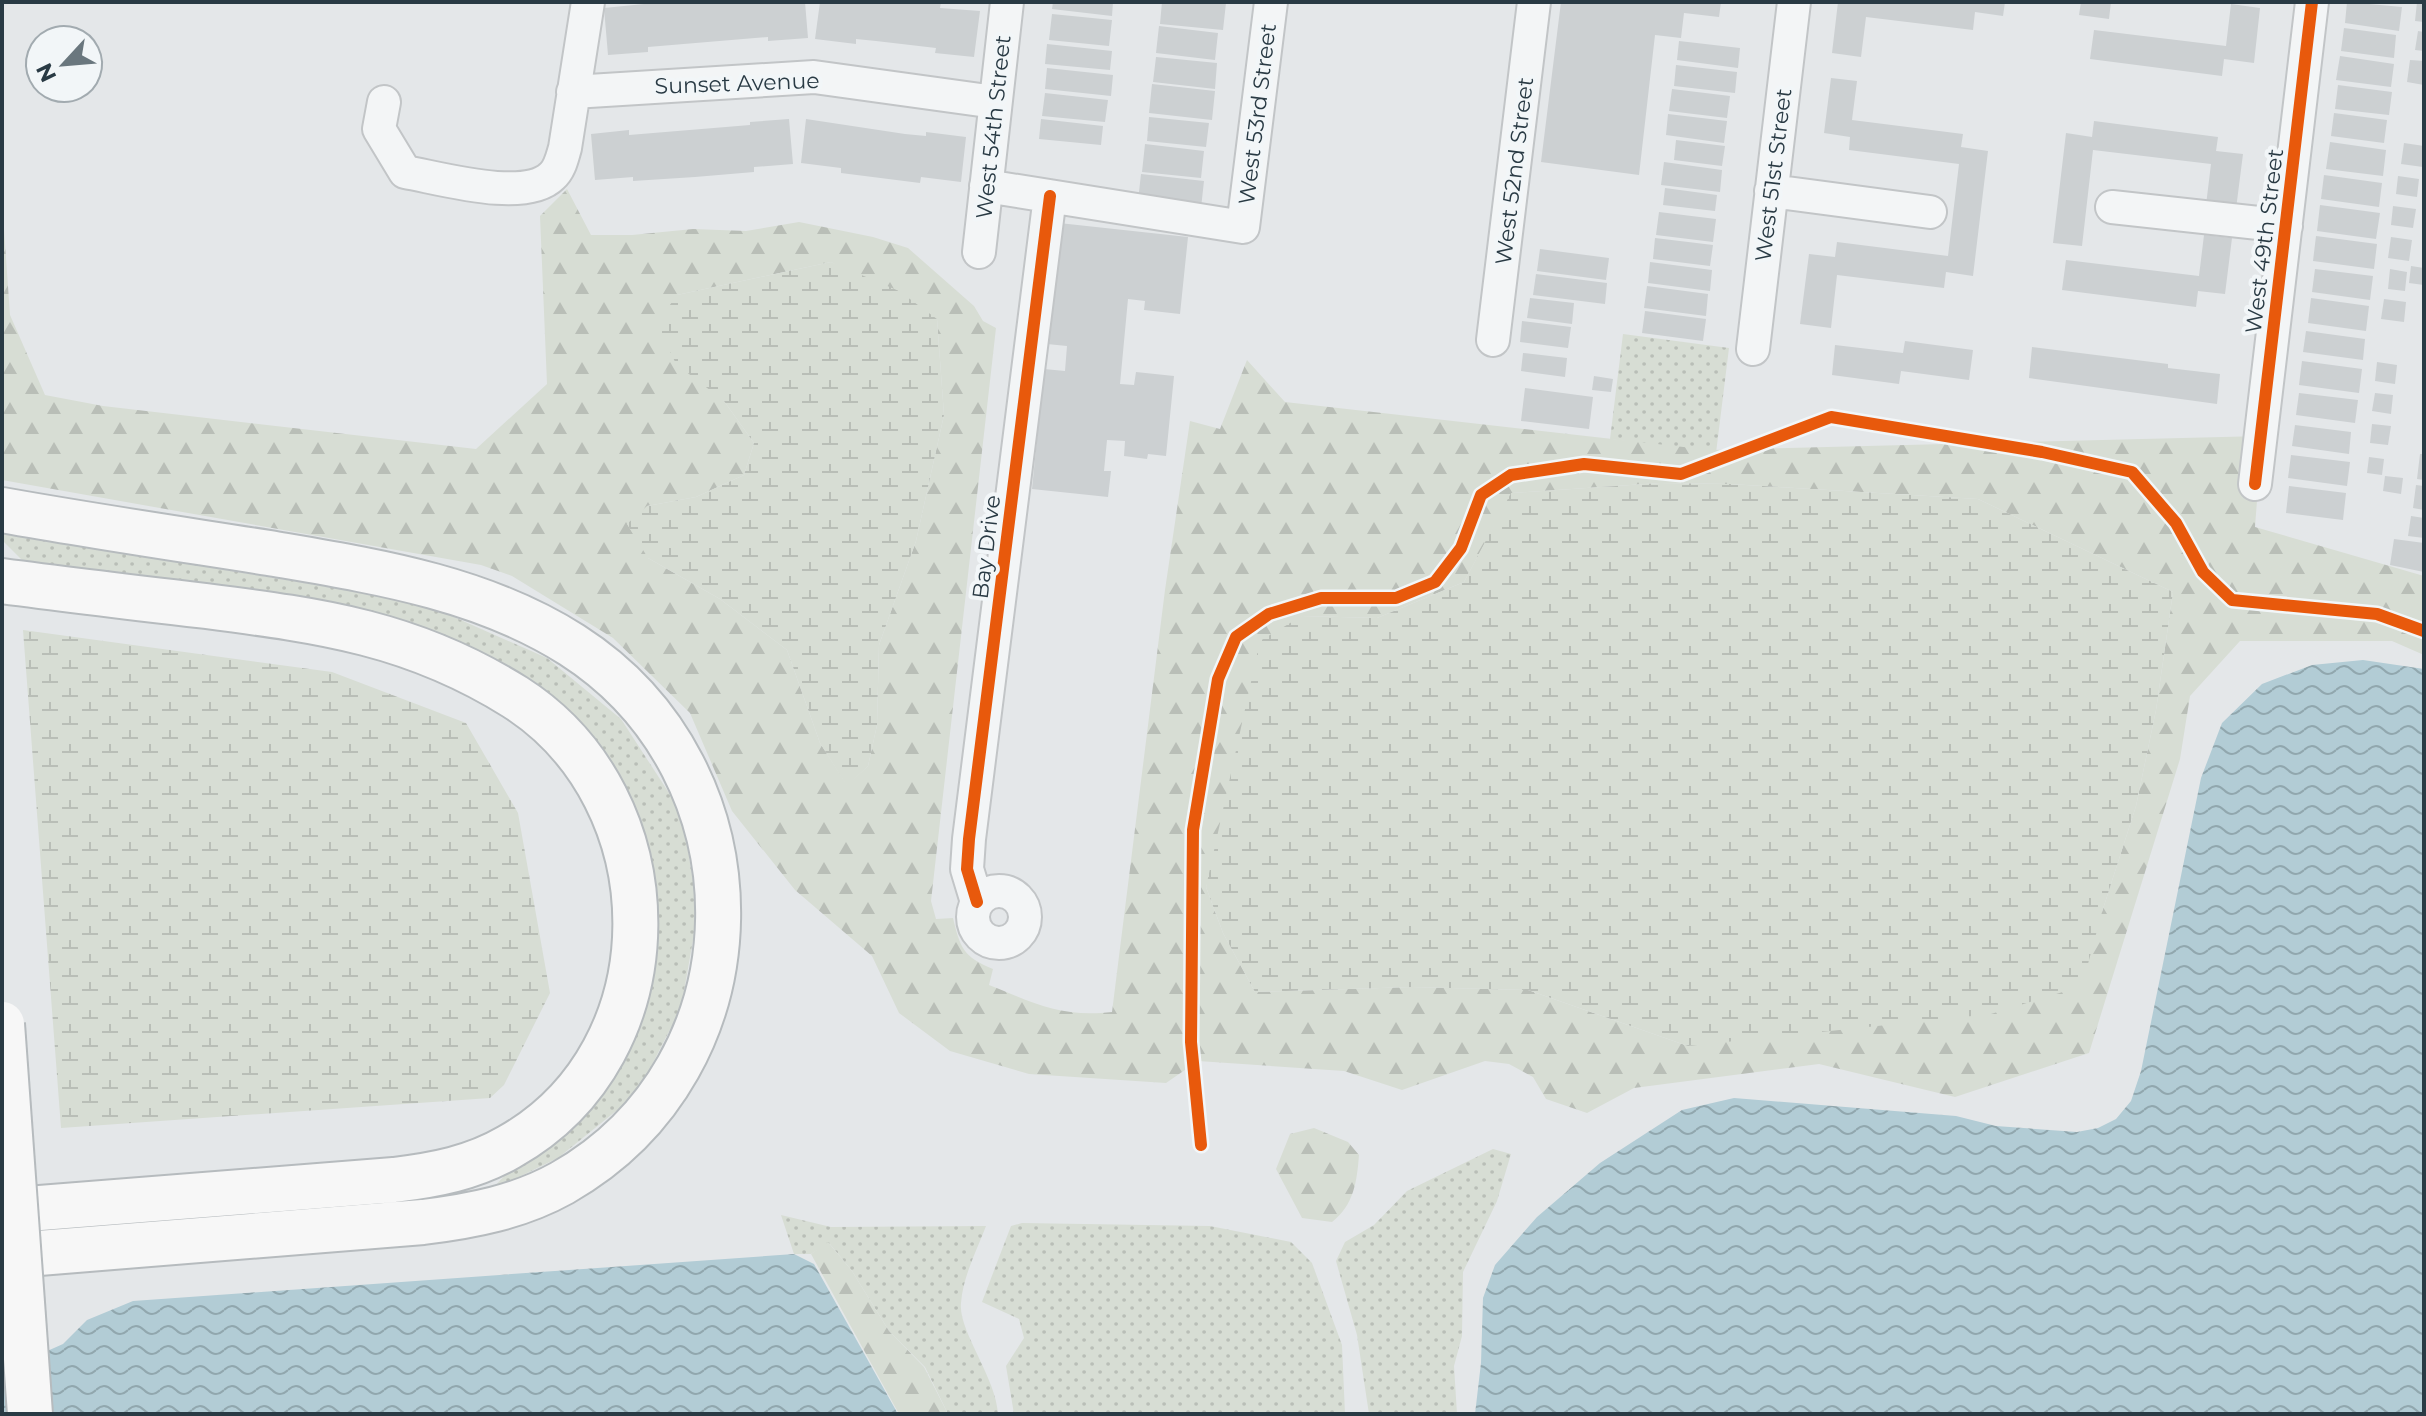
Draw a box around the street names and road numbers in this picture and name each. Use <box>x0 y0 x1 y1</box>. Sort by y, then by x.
street label: West 53rd Street <box>1233 22 1282 206</box>
street label: West 54th Street <box>970 34 1017 220</box>
street label: Sunset Avenue <box>654 67 820 100</box>
street label: West 52nd Street <box>1490 76 1539 266</box>
street label: West 51st Street <box>1749 87 1798 263</box>
street label: West 49th Street <box>2240 147 2289 335</box>
street label: Bay Drive <box>967 494 1006 601</box>

